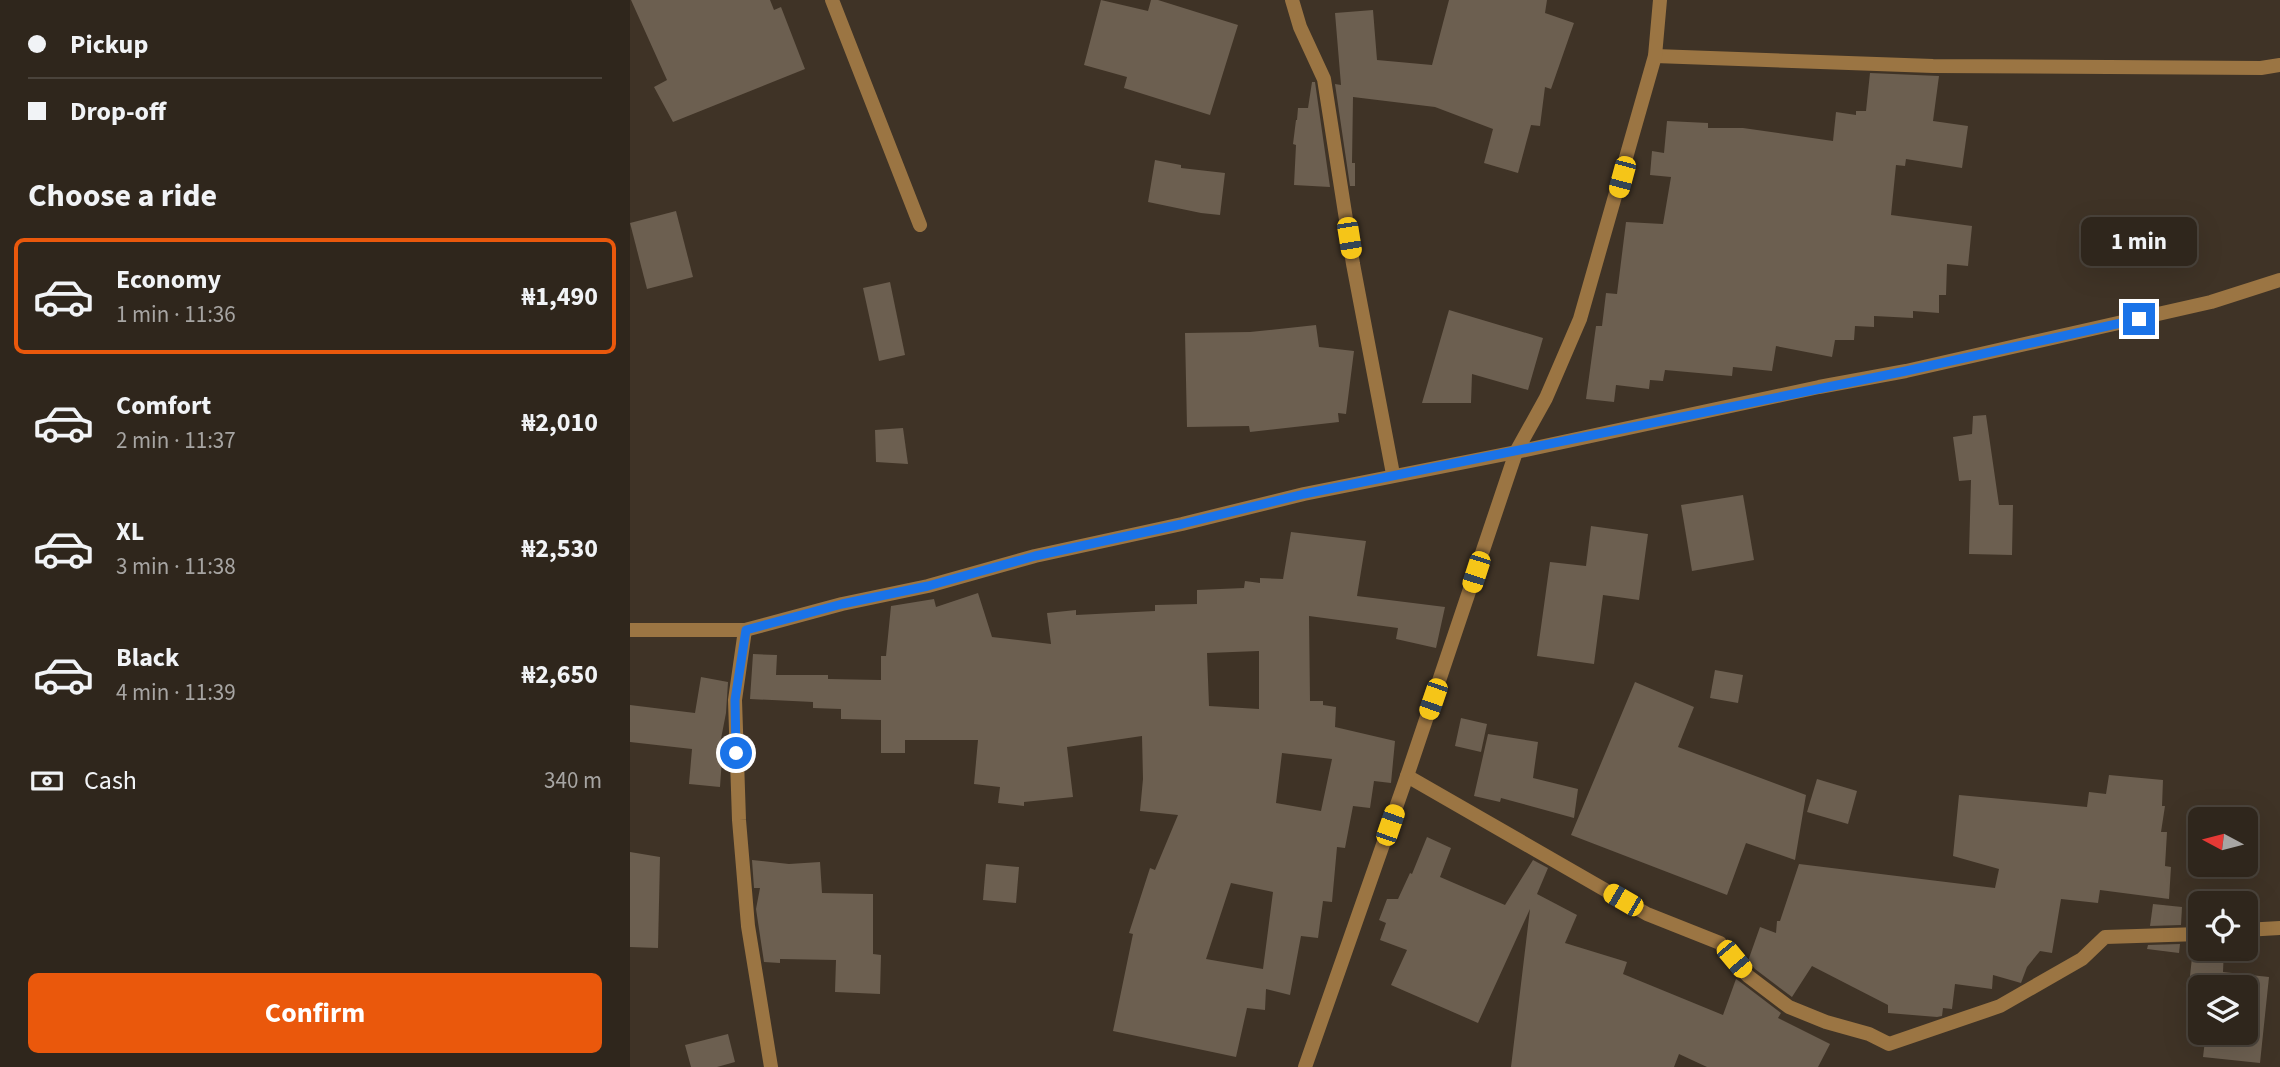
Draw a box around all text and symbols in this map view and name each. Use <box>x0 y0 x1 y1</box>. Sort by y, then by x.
text: Pickup <box>70 26 148 63</box>
text: Drop-off <box>70 93 166 130</box>
car <box>1607 154 1638 200</box>
text: Choose a ride <box>28 173 217 219</box>
car <box>1336 216 1363 260</box>
callout: 1 min <box>2081 218 2197 266</box>
text: 1 min <box>2111 225 2167 258</box>
text: Economy <box>116 261 221 298</box>
icon: car <box>32 265 95 328</box>
text: ₦1,490 <box>522 278 598 315</box>
text: 1 min · 11:36 <box>116 298 236 331</box>
route end <box>2123 303 2155 335</box>
text: Comfort <box>116 387 211 424</box>
icon: car <box>32 391 95 454</box>
text: ₦2,010 <box>522 404 598 441</box>
text: 2 min · 11:37 <box>116 424 236 457</box>
text: XL <box>116 513 144 550</box>
icon: car <box>32 517 95 580</box>
text: ₦2,530 <box>522 530 598 567</box>
car <box>1460 549 1493 595</box>
text: 3 min · 11:38 <box>116 550 236 583</box>
text: Black <box>116 639 179 676</box>
icon: car <box>32 643 95 706</box>
text: ₦2,650 <box>522 656 598 693</box>
text: 4 min · 11:39 <box>116 676 236 709</box>
car <box>1417 676 1450 722</box>
route start <box>720 737 752 769</box>
icon: cash <box>28 762 66 800</box>
text: Cash <box>84 762 137 799</box>
text: 340 m <box>544 764 602 797</box>
car <box>1374 802 1407 848</box>
north arrow <box>2188 807 2258 877</box>
map controls <box>2188 807 2258 1045</box>
car <box>1600 880 1647 920</box>
button: locate <box>2188 891 2258 961</box>
car <box>1713 936 1756 982</box>
button: Confirm <box>28 973 602 1053</box>
button: layers <box>2188 975 2258 1045</box>

